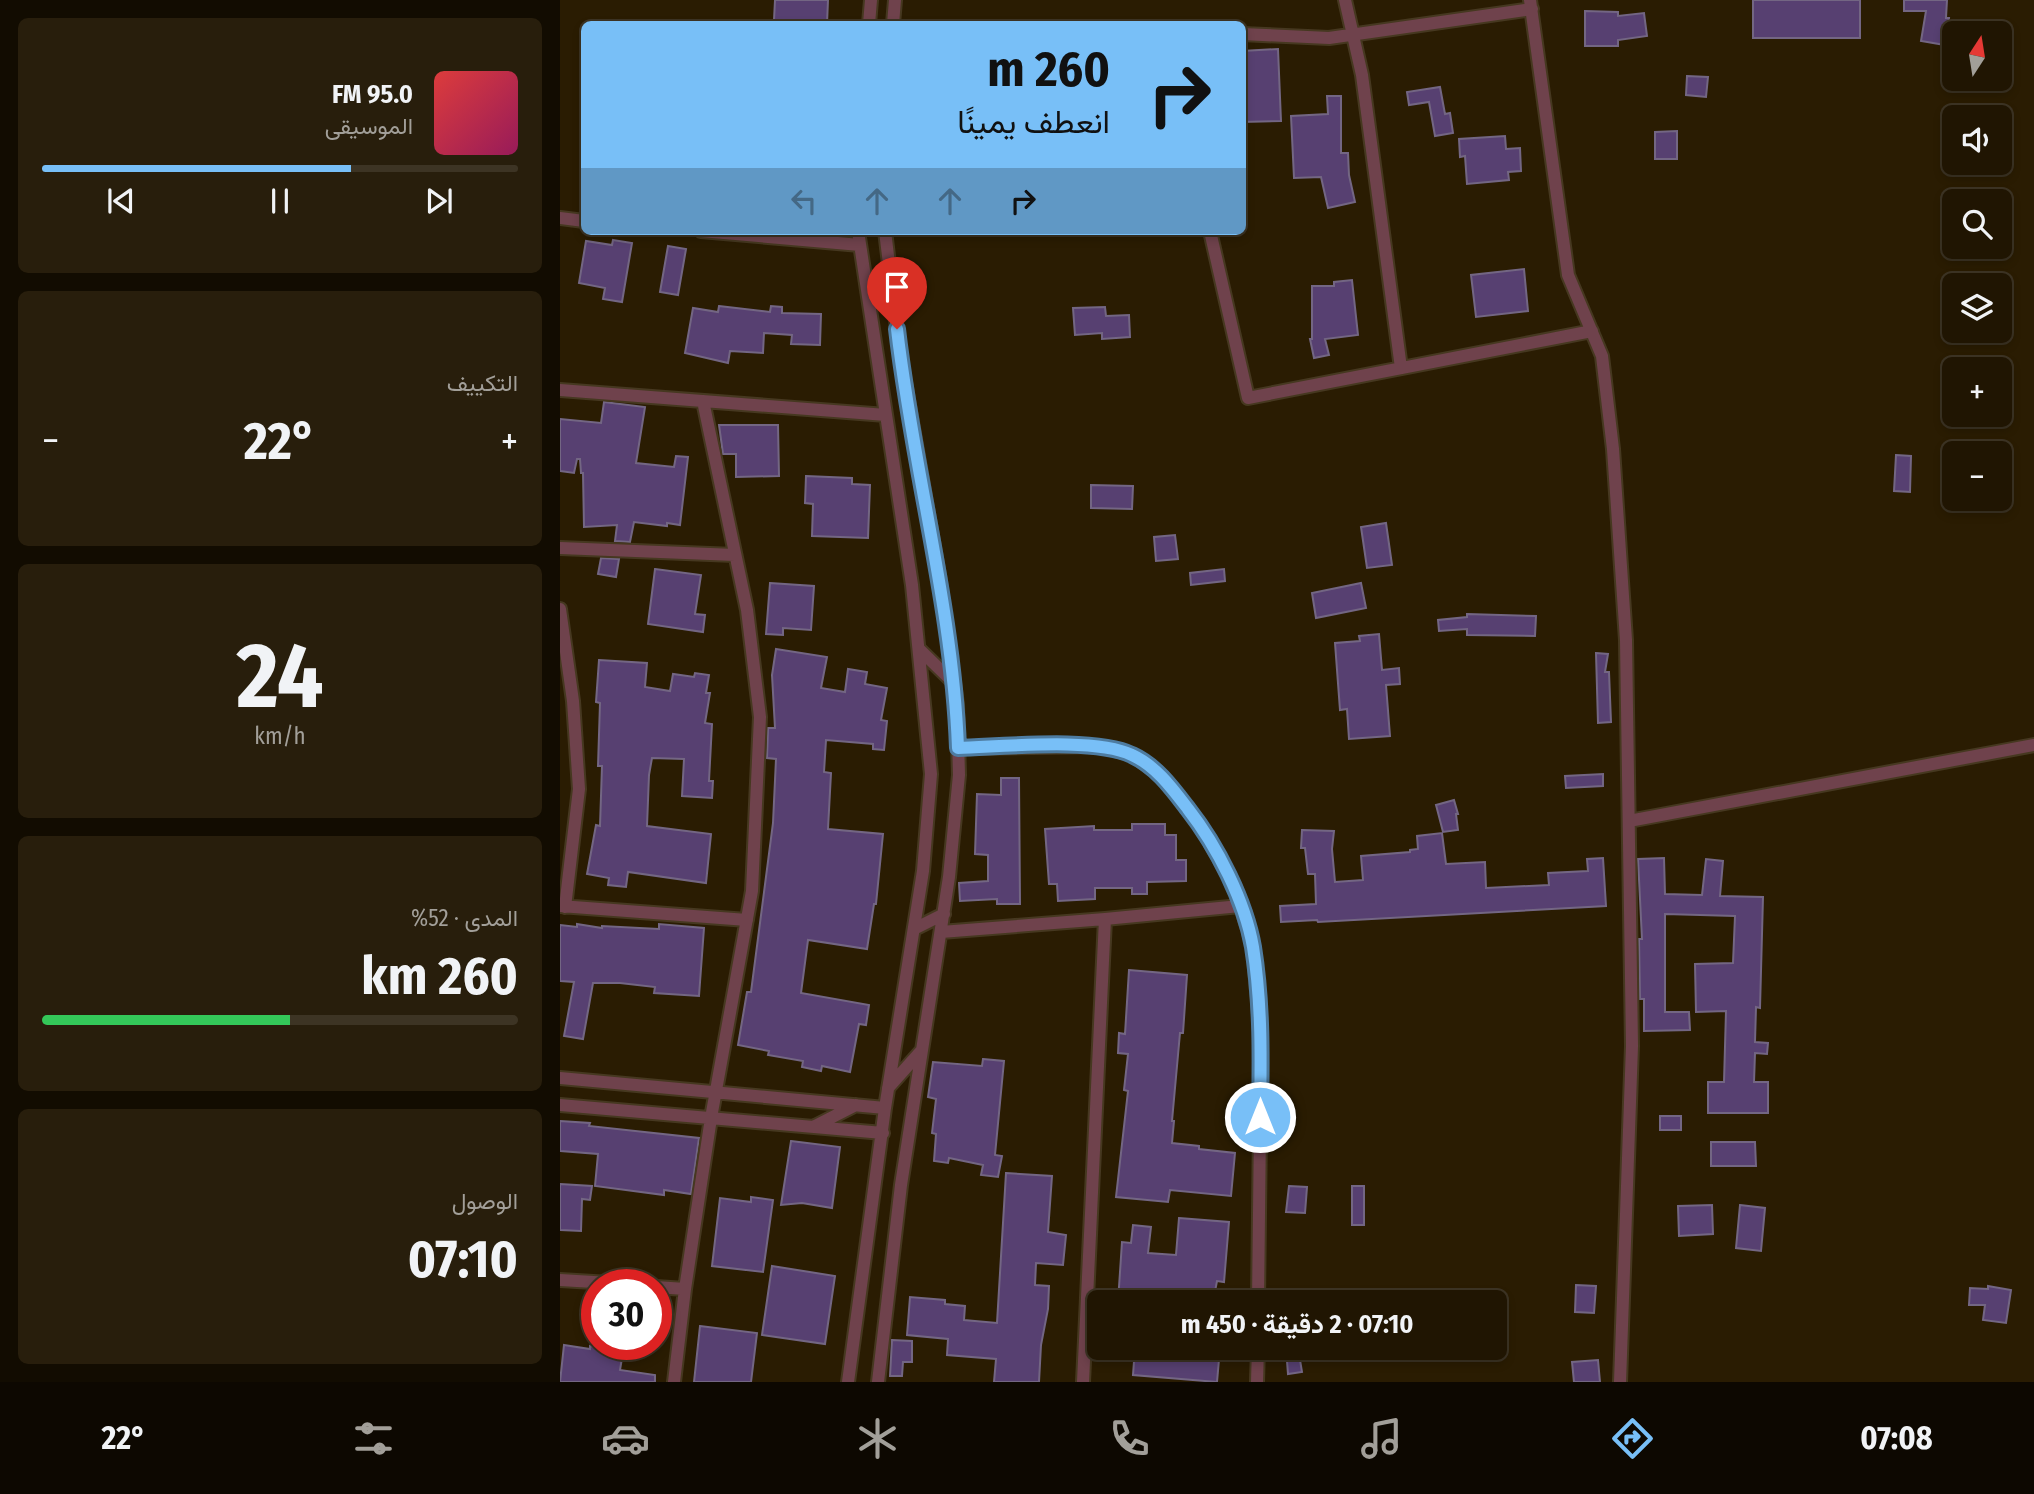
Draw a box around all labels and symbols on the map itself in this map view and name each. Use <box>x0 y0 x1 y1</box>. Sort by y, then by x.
north arrow <box>1942 21 2012 91</box>
pin <box>867 257 927 329</box>
position arrow <box>1223 1080 1297 1154</box>
speed limit sign: 30 <box>581 1269 672 1360</box>

